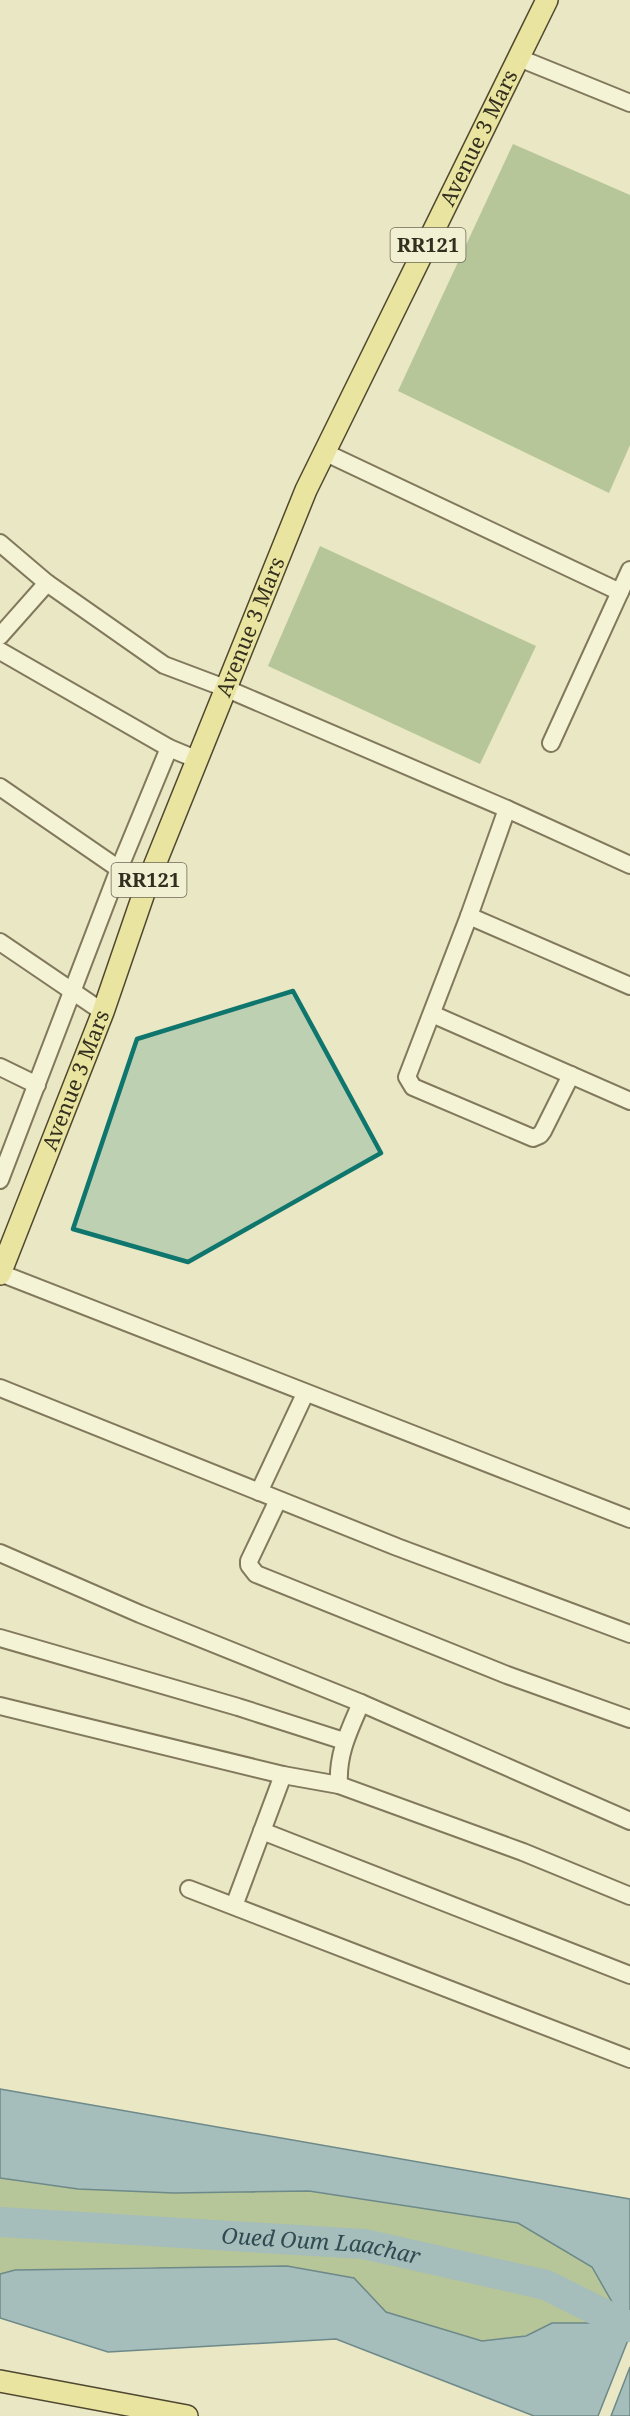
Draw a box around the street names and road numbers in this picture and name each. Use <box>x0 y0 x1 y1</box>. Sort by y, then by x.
street label: Avenue 3 Mars <box>433 65 524 210</box>
road number: RR121 <box>390 228 466 262</box>
street label: Avenue 3 Mars <box>209 552 291 701</box>
road number: RR121 <box>112 863 186 897</box>
street label: Avenue 3 Mars <box>35 1006 115 1154</box>

